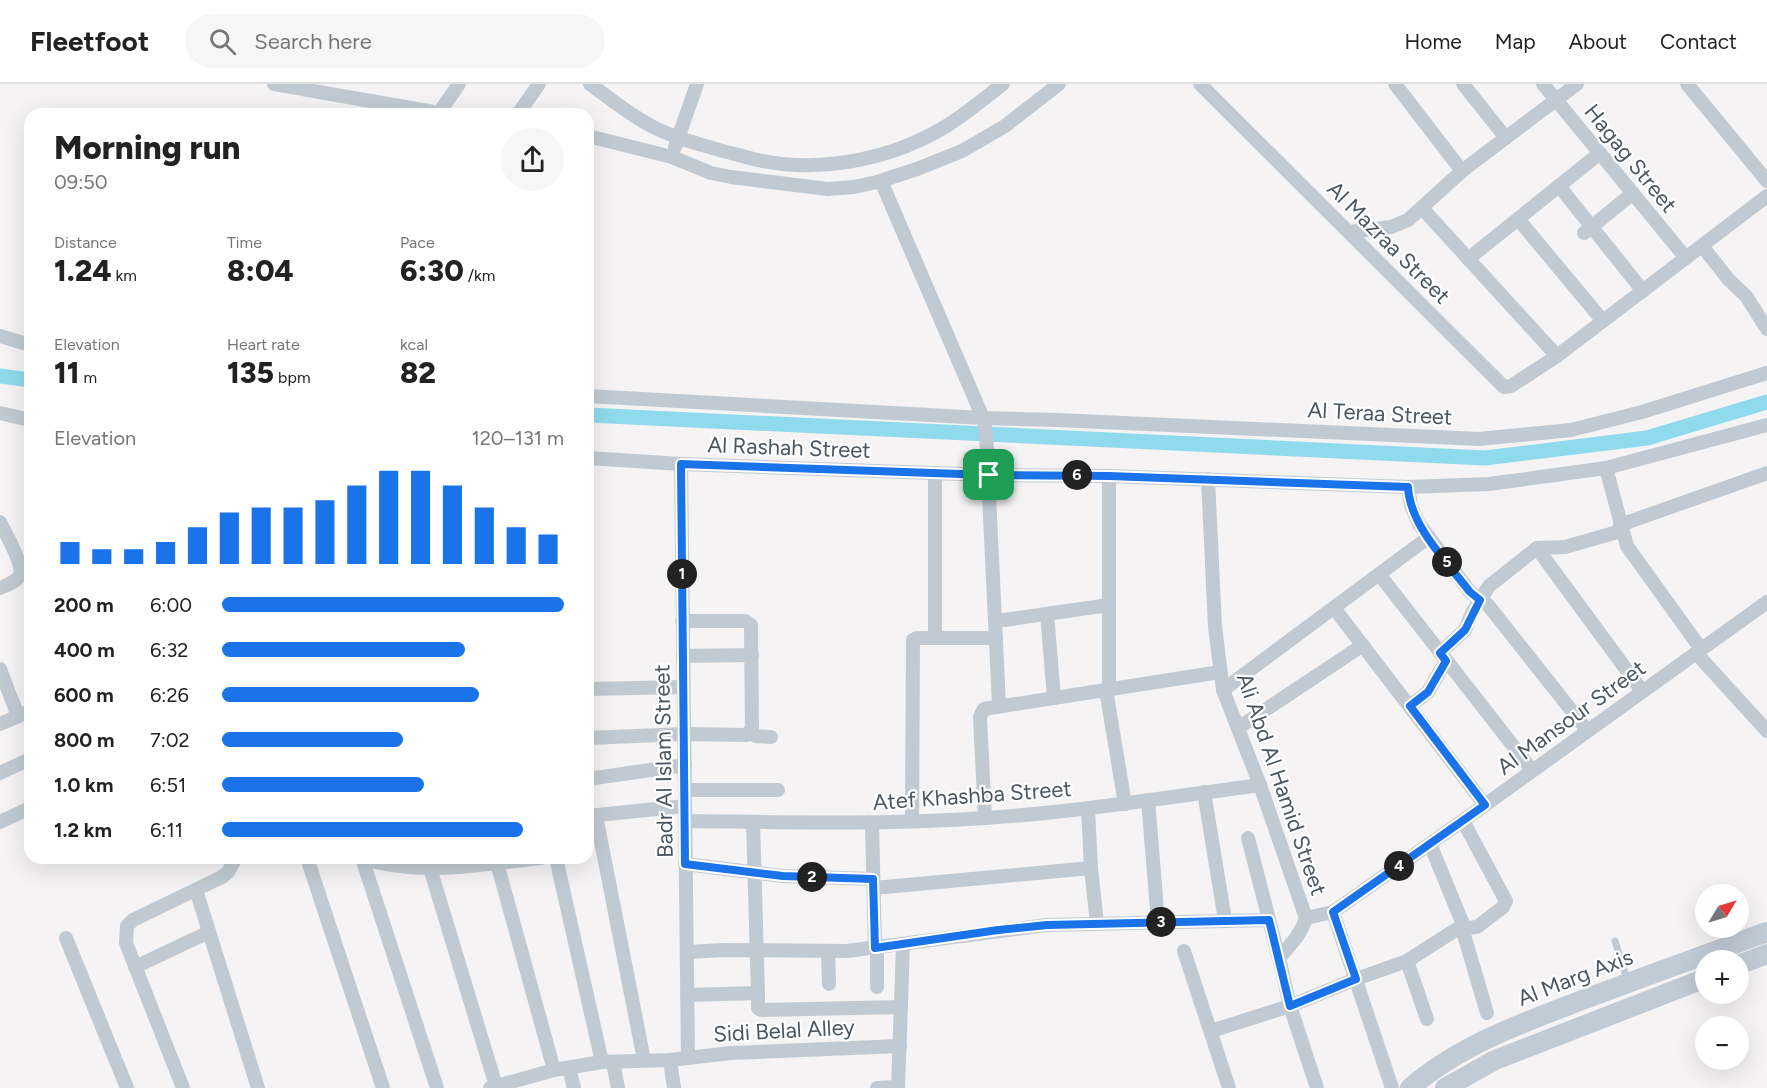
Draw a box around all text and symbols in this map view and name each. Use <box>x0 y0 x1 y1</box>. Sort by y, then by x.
search box <box>185 14 605 68</box>
text: Fleetfoot <box>30 24 149 58</box>
icon: search <box>206 25 239 58</box>
text: Search here <box>254 28 372 55</box>
text: Home <box>1405 29 1462 54</box>
text: Map <box>1495 29 1536 54</box>
text: About <box>1569 29 1627 54</box>
text: Contact <box>1660 29 1737 54</box>
street label: Hagag Street <box>1579 99 1683 218</box>
text: Morning run <box>54 128 240 167</box>
button: share <box>501 128 564 191</box>
text: 09:50 <box>54 170 108 194</box>
street label: Al Mazraa Street <box>1322 175 1456 309</box>
text: Distance <box>54 233 117 252</box>
text: Time <box>227 233 262 252</box>
text: Pace <box>400 233 435 252</box>
text: 1.24 <box>54 252 112 289</box>
text: 8:04 <box>227 252 294 289</box>
text: 6:30 <box>400 252 464 289</box>
text: km <box>112 266 137 285</box>
text: /km <box>464 266 495 285</box>
text: Elevation <box>54 335 120 354</box>
text: Heart rate <box>227 335 300 354</box>
text: kcal <box>400 335 428 354</box>
text: 11 <box>54 354 80 391</box>
text: 135 <box>227 354 274 391</box>
text: 82 <box>400 354 436 391</box>
text: m <box>80 368 97 387</box>
text: bpm <box>274 368 311 387</box>
street label: Al Teraa Street <box>1307 396 1453 431</box>
text: Elevation <box>54 426 136 450</box>
text: 120–131 m <box>471 426 564 450</box>
street label: Al Rashah Street <box>707 431 871 464</box>
pin <box>963 449 1014 500</box>
icon: arrive <box>972 458 1005 491</box>
pin: 6 <box>1062 460 1092 490</box>
text: 6 <box>1072 465 1082 484</box>
pin: 5 <box>1432 547 1462 577</box>
text: 5 <box>1442 552 1452 571</box>
pin: 1 <box>667 559 697 589</box>
text: 1 <box>679 564 685 583</box>
text: 200 m <box>54 593 114 617</box>
text: 6:00 <box>150 593 192 617</box>
text: 400 m <box>54 638 115 662</box>
text: 6:32 <box>150 638 188 662</box>
street label: Al Mansour Street <box>1492 654 1651 780</box>
street label: Badr Al Islam Street <box>648 664 679 858</box>
street label: Ali Abd Al Hamid Street <box>1231 670 1332 899</box>
text: 600 m <box>54 683 114 707</box>
text: 6:26 <box>150 683 189 707</box>
text: 800 m <box>54 728 114 752</box>
text: 7:02 <box>150 728 190 752</box>
text: 1.0 km <box>54 773 113 797</box>
text: 6:51 <box>150 773 186 797</box>
street label: Atef Khashba Street <box>872 775 1072 816</box>
text: 1.2 km <box>54 818 112 842</box>
text: 6:11 <box>150 818 183 842</box>
pin: 4 <box>1384 851 1414 881</box>
text: 4 <box>1394 856 1404 875</box>
pin: 2 <box>797 862 827 892</box>
text: 2 <box>807 867 817 886</box>
north arrow <box>1695 884 1749 938</box>
map controls <box>1695 884 1749 1070</box>
pin: 3 <box>1146 907 1176 937</box>
text: 3 <box>1157 912 1165 931</box>
street label: Al Marg Axis <box>1514 943 1637 1012</box>
button: + <box>1695 950 1749 1004</box>
street label: Sidi Belal Alley <box>713 1013 856 1048</box>
button: − <box>1695 1016 1749 1070</box>

